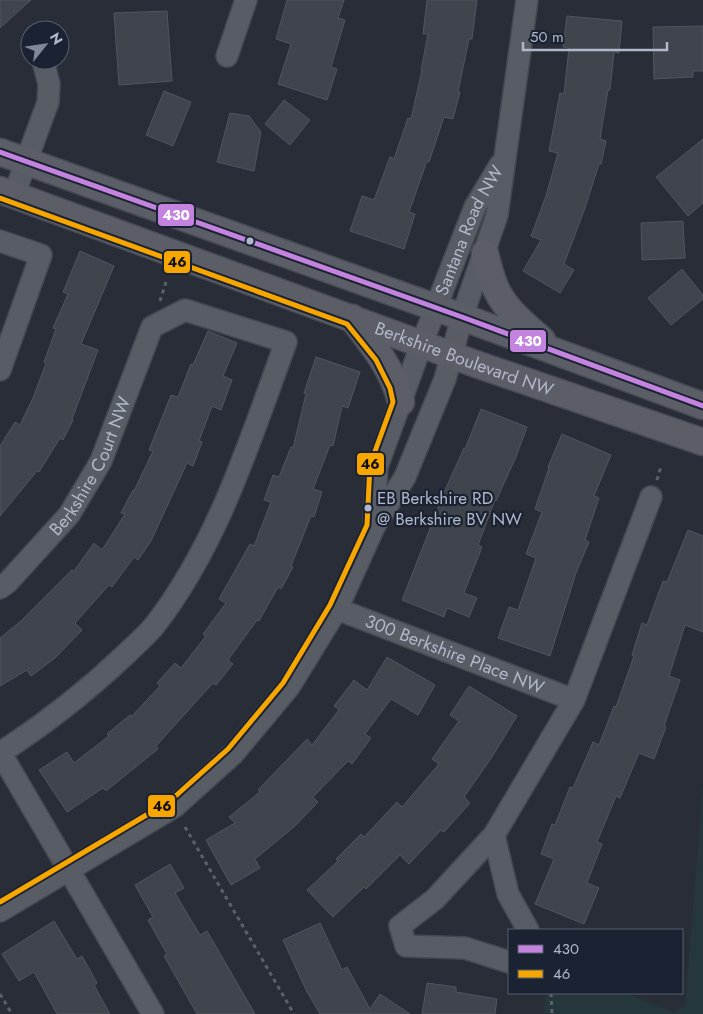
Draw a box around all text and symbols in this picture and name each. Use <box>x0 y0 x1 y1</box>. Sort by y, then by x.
north arrow <box>20 20 70 70</box>
scale bar <box>523 20 667 52</box>
text: 50 m <box>530 26 564 48</box>
text: N <box>45 29 68 48</box>
street label: Santana Road NW <box>429 160 510 300</box>
line badge: 430 <box>157 203 195 227</box>
text: 430 <box>162 205 190 225</box>
unlabelled marker <box>245 236 255 246</box>
line badge: 46 <box>163 250 191 274</box>
text: 46 <box>167 252 187 272</box>
street label: Berkshire Boulevard NW <box>371 315 557 403</box>
line badge: 430 <box>509 329 547 353</box>
text: 430 <box>514 331 542 351</box>
street label: Berkshire Court NW <box>43 393 137 541</box>
line badge: 46 <box>356 452 385 476</box>
text: 46 <box>360 454 380 474</box>
place label: EB Berkshire RD @ Berkshire BV NW <box>377 486 522 531</box>
marker: EB Berkshire RD @ Berkshire BV NW <box>363 503 373 513</box>
street label: 300 Berkshire Place NW <box>361 608 548 700</box>
line badge: 46 <box>147 794 176 818</box>
text: 46 <box>152 796 172 816</box>
legend <box>508 929 683 994</box>
text: 430 <box>553 938 579 960</box>
text: 46 <box>553 963 570 985</box>

